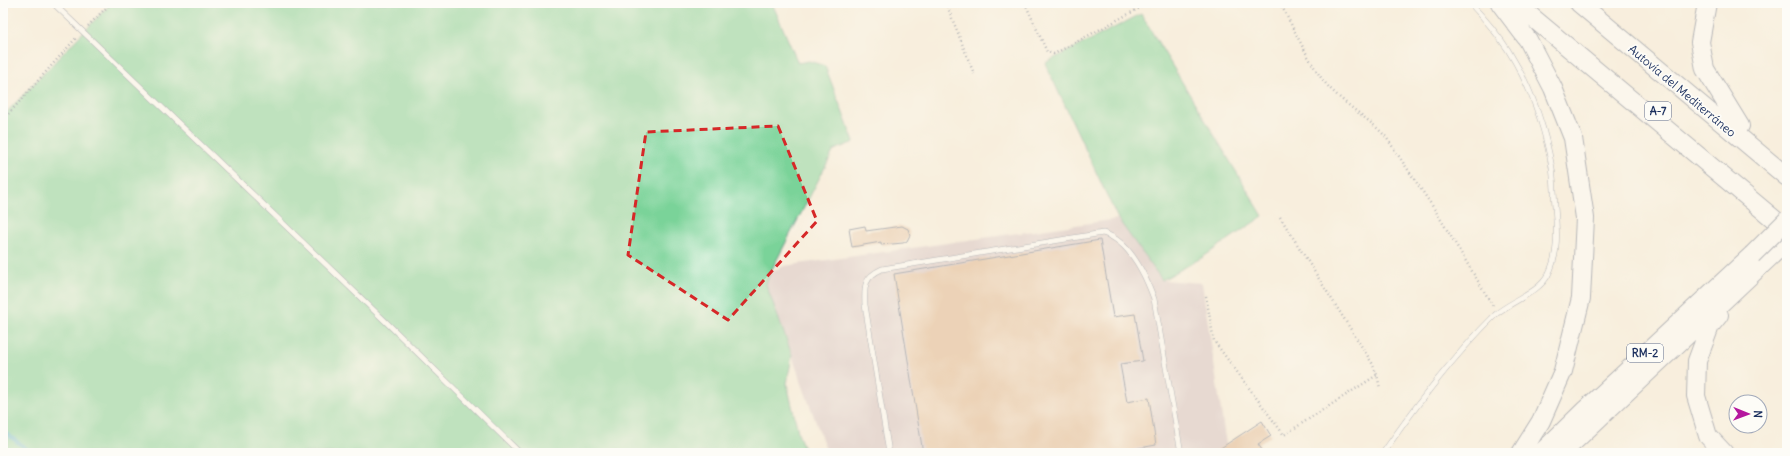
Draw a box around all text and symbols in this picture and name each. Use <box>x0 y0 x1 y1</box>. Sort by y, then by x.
street label: Autovía del Mediterráneo <box>1626 41 1739 140</box>
road number: A-7 <box>1645 102 1671 120</box>
road number: RM-2 <box>1627 344 1663 362</box>
north arrow <box>1728 394 1768 434</box>
text: N <box>1751 410 1765 418</box>

